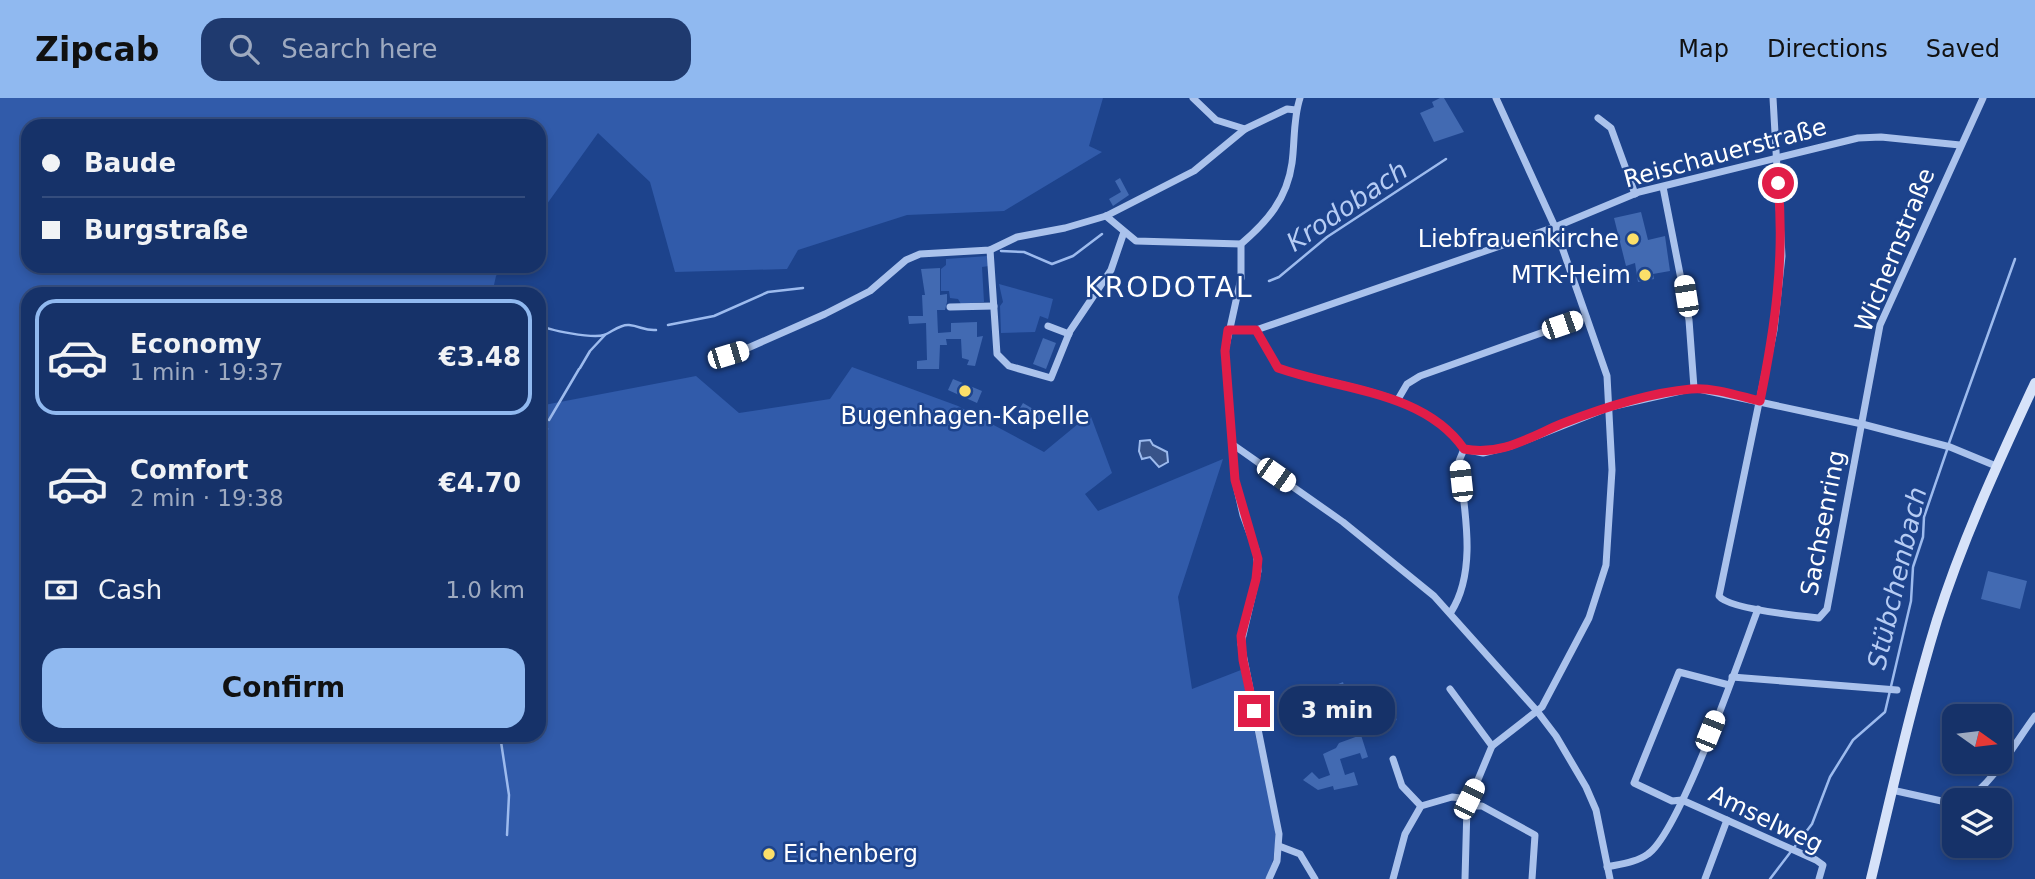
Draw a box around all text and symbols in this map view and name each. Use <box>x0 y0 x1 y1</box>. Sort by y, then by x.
search box <box>201 18 691 81</box>
text: Zipcab <box>35 30 159 69</box>
icon: search <box>225 30 263 68</box>
text: Search here <box>281 34 438 64</box>
text: Map <box>1678 35 1729 63</box>
text: Directions <box>1767 35 1888 63</box>
text: Saved <box>1926 35 2000 63</box>
street label: Reischauerstraße <box>1620 112 1830 194</box>
text: Baude <box>84 148 176 178</box>
water label: Krodobach <box>1281 155 1413 257</box>
street label: Wichernstraße <box>1849 164 1941 336</box>
route start <box>1762 167 1794 199</box>
text: Burgstraße <box>84 215 248 245</box>
place label: Liebfrauenkirche <box>1418 225 1619 253</box>
marker: Liebfrauenkirche <box>1625 231 1641 247</box>
place label: MTK-Heim <box>1511 261 1631 289</box>
marker: MTK-Heim <box>1637 267 1653 283</box>
district label: KRODOTAL <box>1084 271 1254 304</box>
car <box>1673 274 1700 318</box>
car <box>1539 308 1586 342</box>
icon: car <box>46 326 109 389</box>
text: Economy <box>130 329 261 359</box>
car <box>705 339 752 371</box>
text: €3.48 <box>439 342 521 372</box>
text: 1 min · 19:37 <box>130 359 284 385</box>
marker: Bugenhagen-Kapelle <box>957 383 973 399</box>
place label: Bugenhagen-Kapelle <box>841 402 1089 430</box>
street label: Sachsenring <box>1795 448 1851 598</box>
icon: car <box>46 452 109 515</box>
car <box>1253 454 1300 496</box>
text: Comfort <box>130 455 248 485</box>
car <box>1449 459 1474 503</box>
text: €4.70 <box>439 468 521 498</box>
water label: Stübchenbach <box>1861 484 1933 672</box>
text: 2 min · 19:38 <box>130 485 284 511</box>
icon: cash <box>42 571 80 609</box>
text: Cash <box>98 575 162 605</box>
text: 1.0 km <box>445 577 525 603</box>
button: Confirm <box>42 648 525 728</box>
callout: 3 min <box>1278 686 1394 736</box>
route end <box>1238 695 1270 727</box>
text: 3 min <box>1301 697 1373 723</box>
north arrow <box>1942 704 2012 774</box>
map controls <box>1942 704 2012 858</box>
car <box>1693 708 1728 754</box>
car <box>1451 776 1488 822</box>
street label: Amselweg <box>1704 779 1828 859</box>
button: layers <box>1942 788 2012 858</box>
place label: Eichenberg <box>783 840 918 868</box>
marker: Eichenberg <box>761 846 777 862</box>

